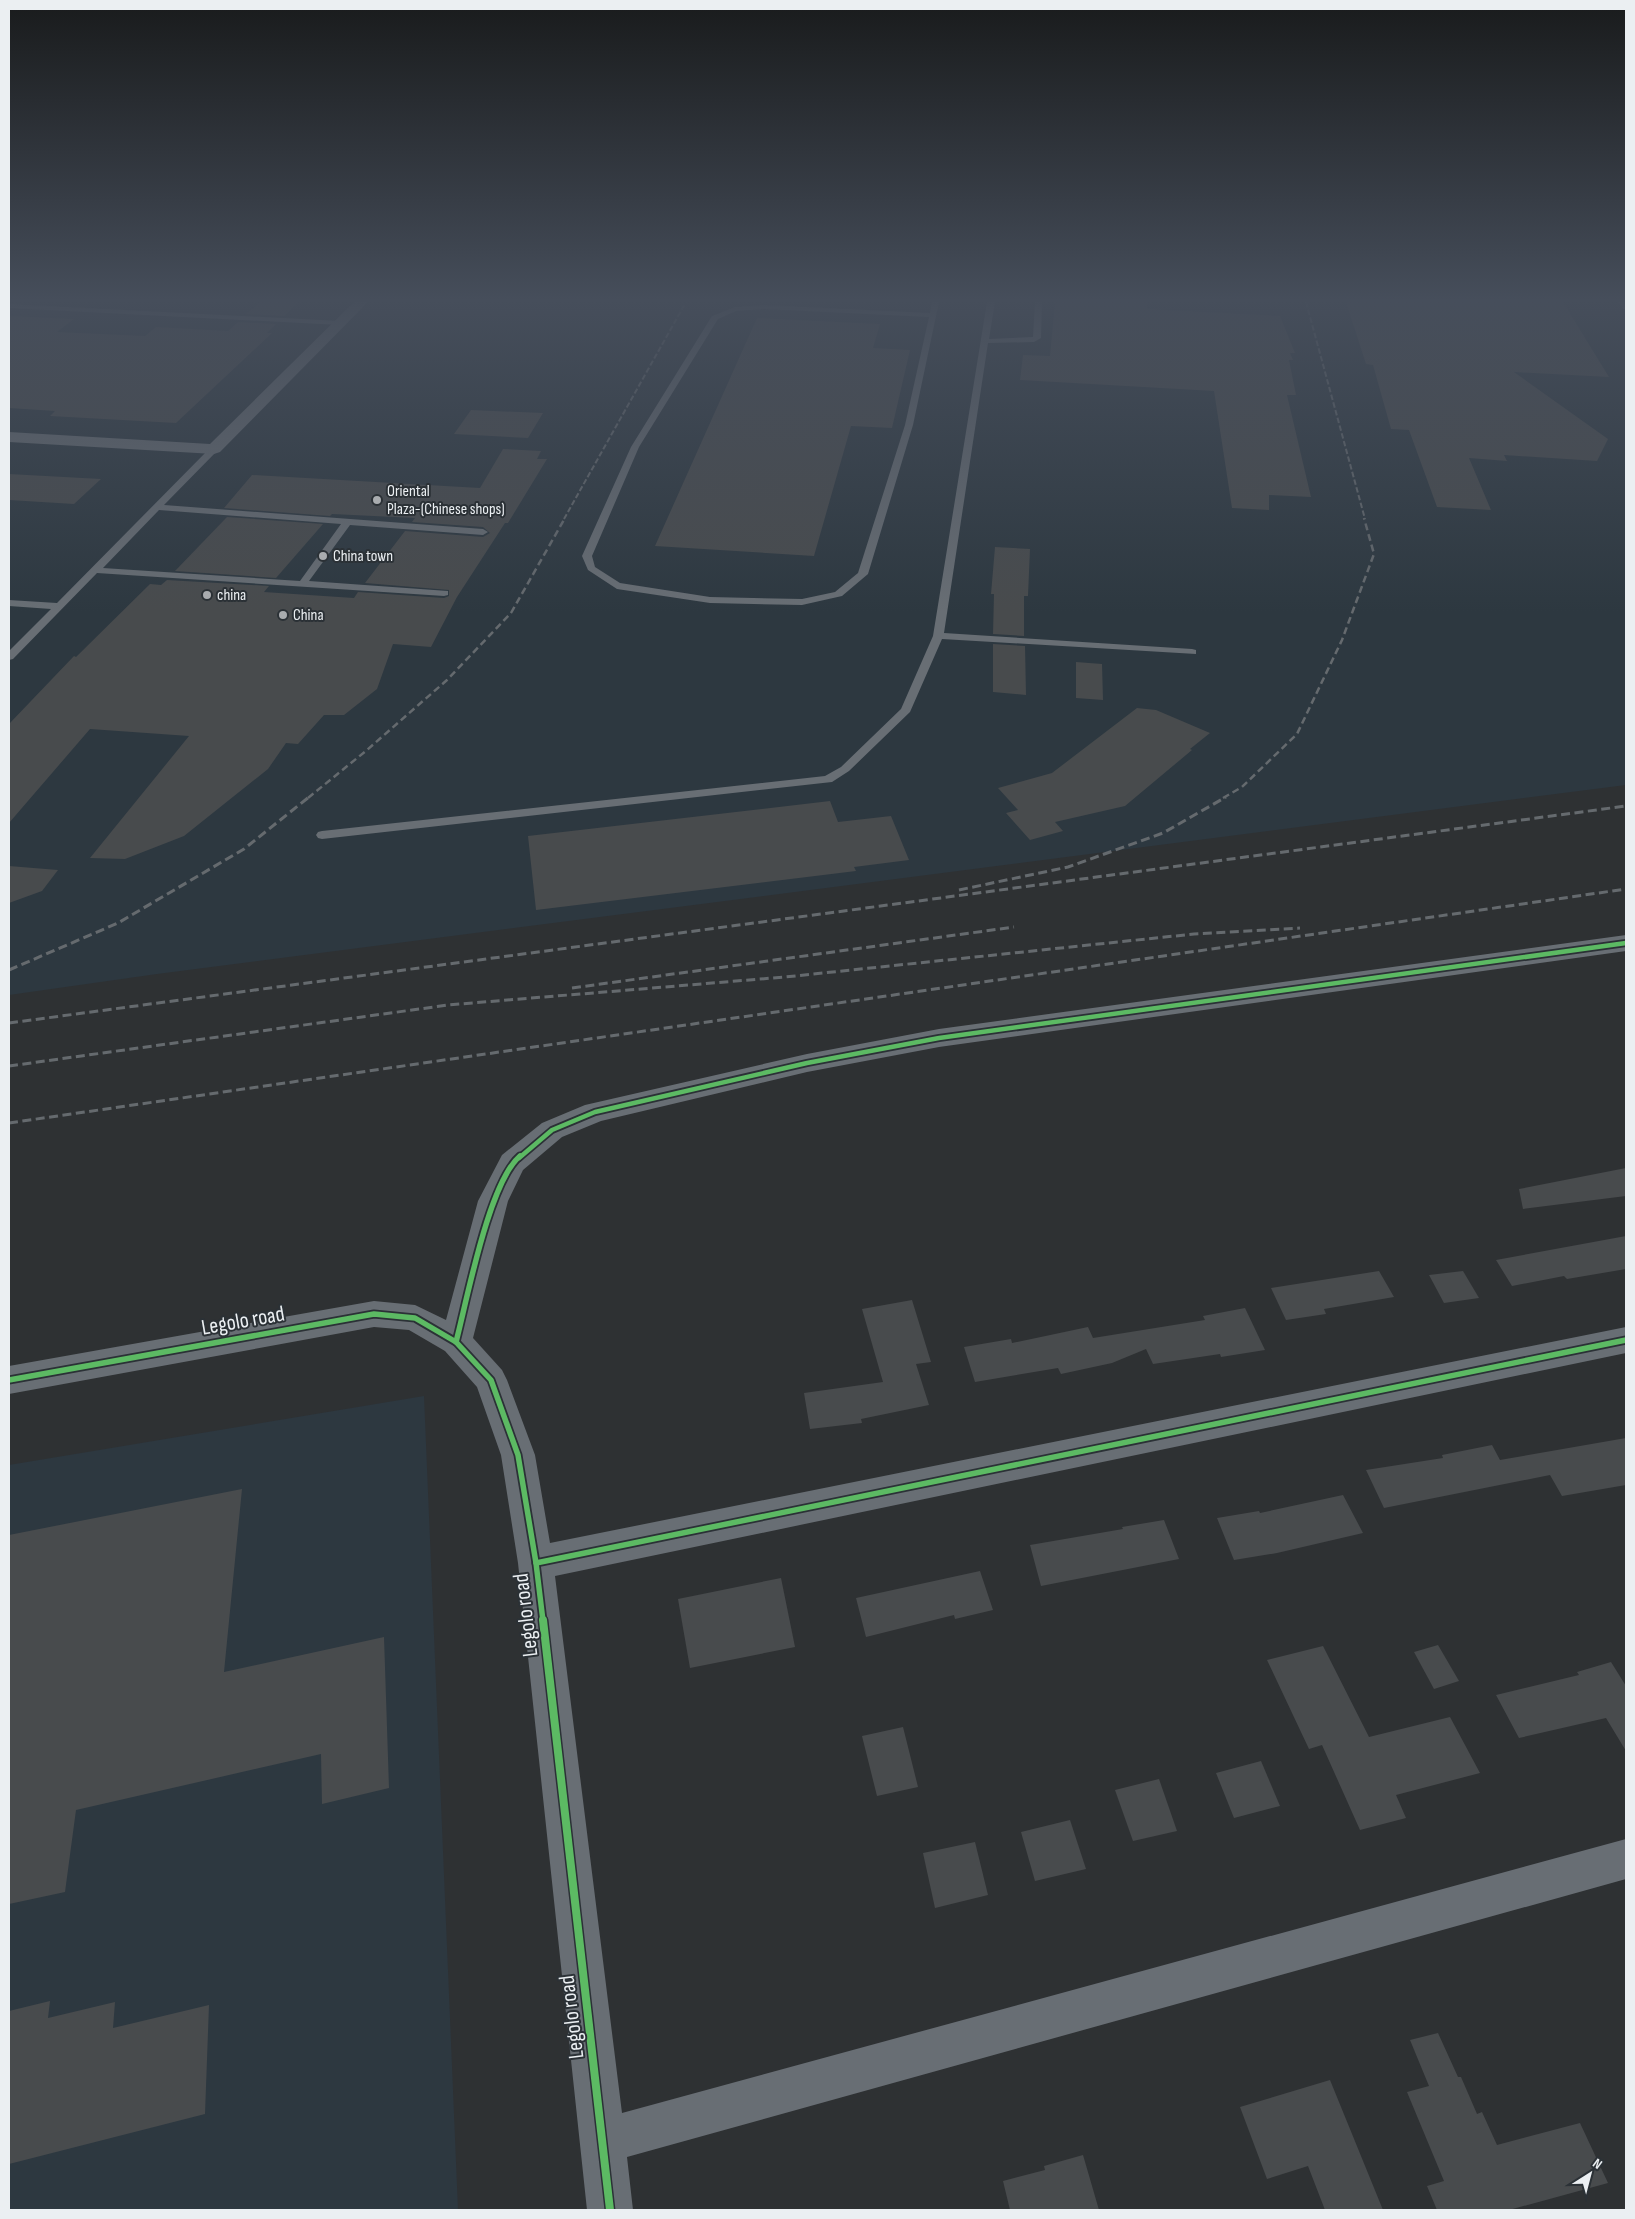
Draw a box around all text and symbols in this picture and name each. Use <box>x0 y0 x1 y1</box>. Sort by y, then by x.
place label: Oriental Plaza-(Chinese shops) <box>387 482 505 519</box>
marker: Oriental Plaza-(Chinese shops) <box>371 494 383 506</box>
place label: China town <box>333 547 393 566</box>
marker: China town <box>317 550 329 562</box>
place label: china <box>217 586 246 605</box>
marker: china <box>201 589 213 601</box>
place label: China <box>293 606 324 625</box>
marker: China <box>277 609 289 621</box>
street label: Legolo road <box>199 1300 287 1342</box>
street label: Legolo road <box>507 1572 545 1658</box>
street label: Legolo road <box>553 1974 591 2060</box>
north arrow <box>1565 2149 1615 2199</box>
text: N <box>1589 2155 1605 2173</box>

